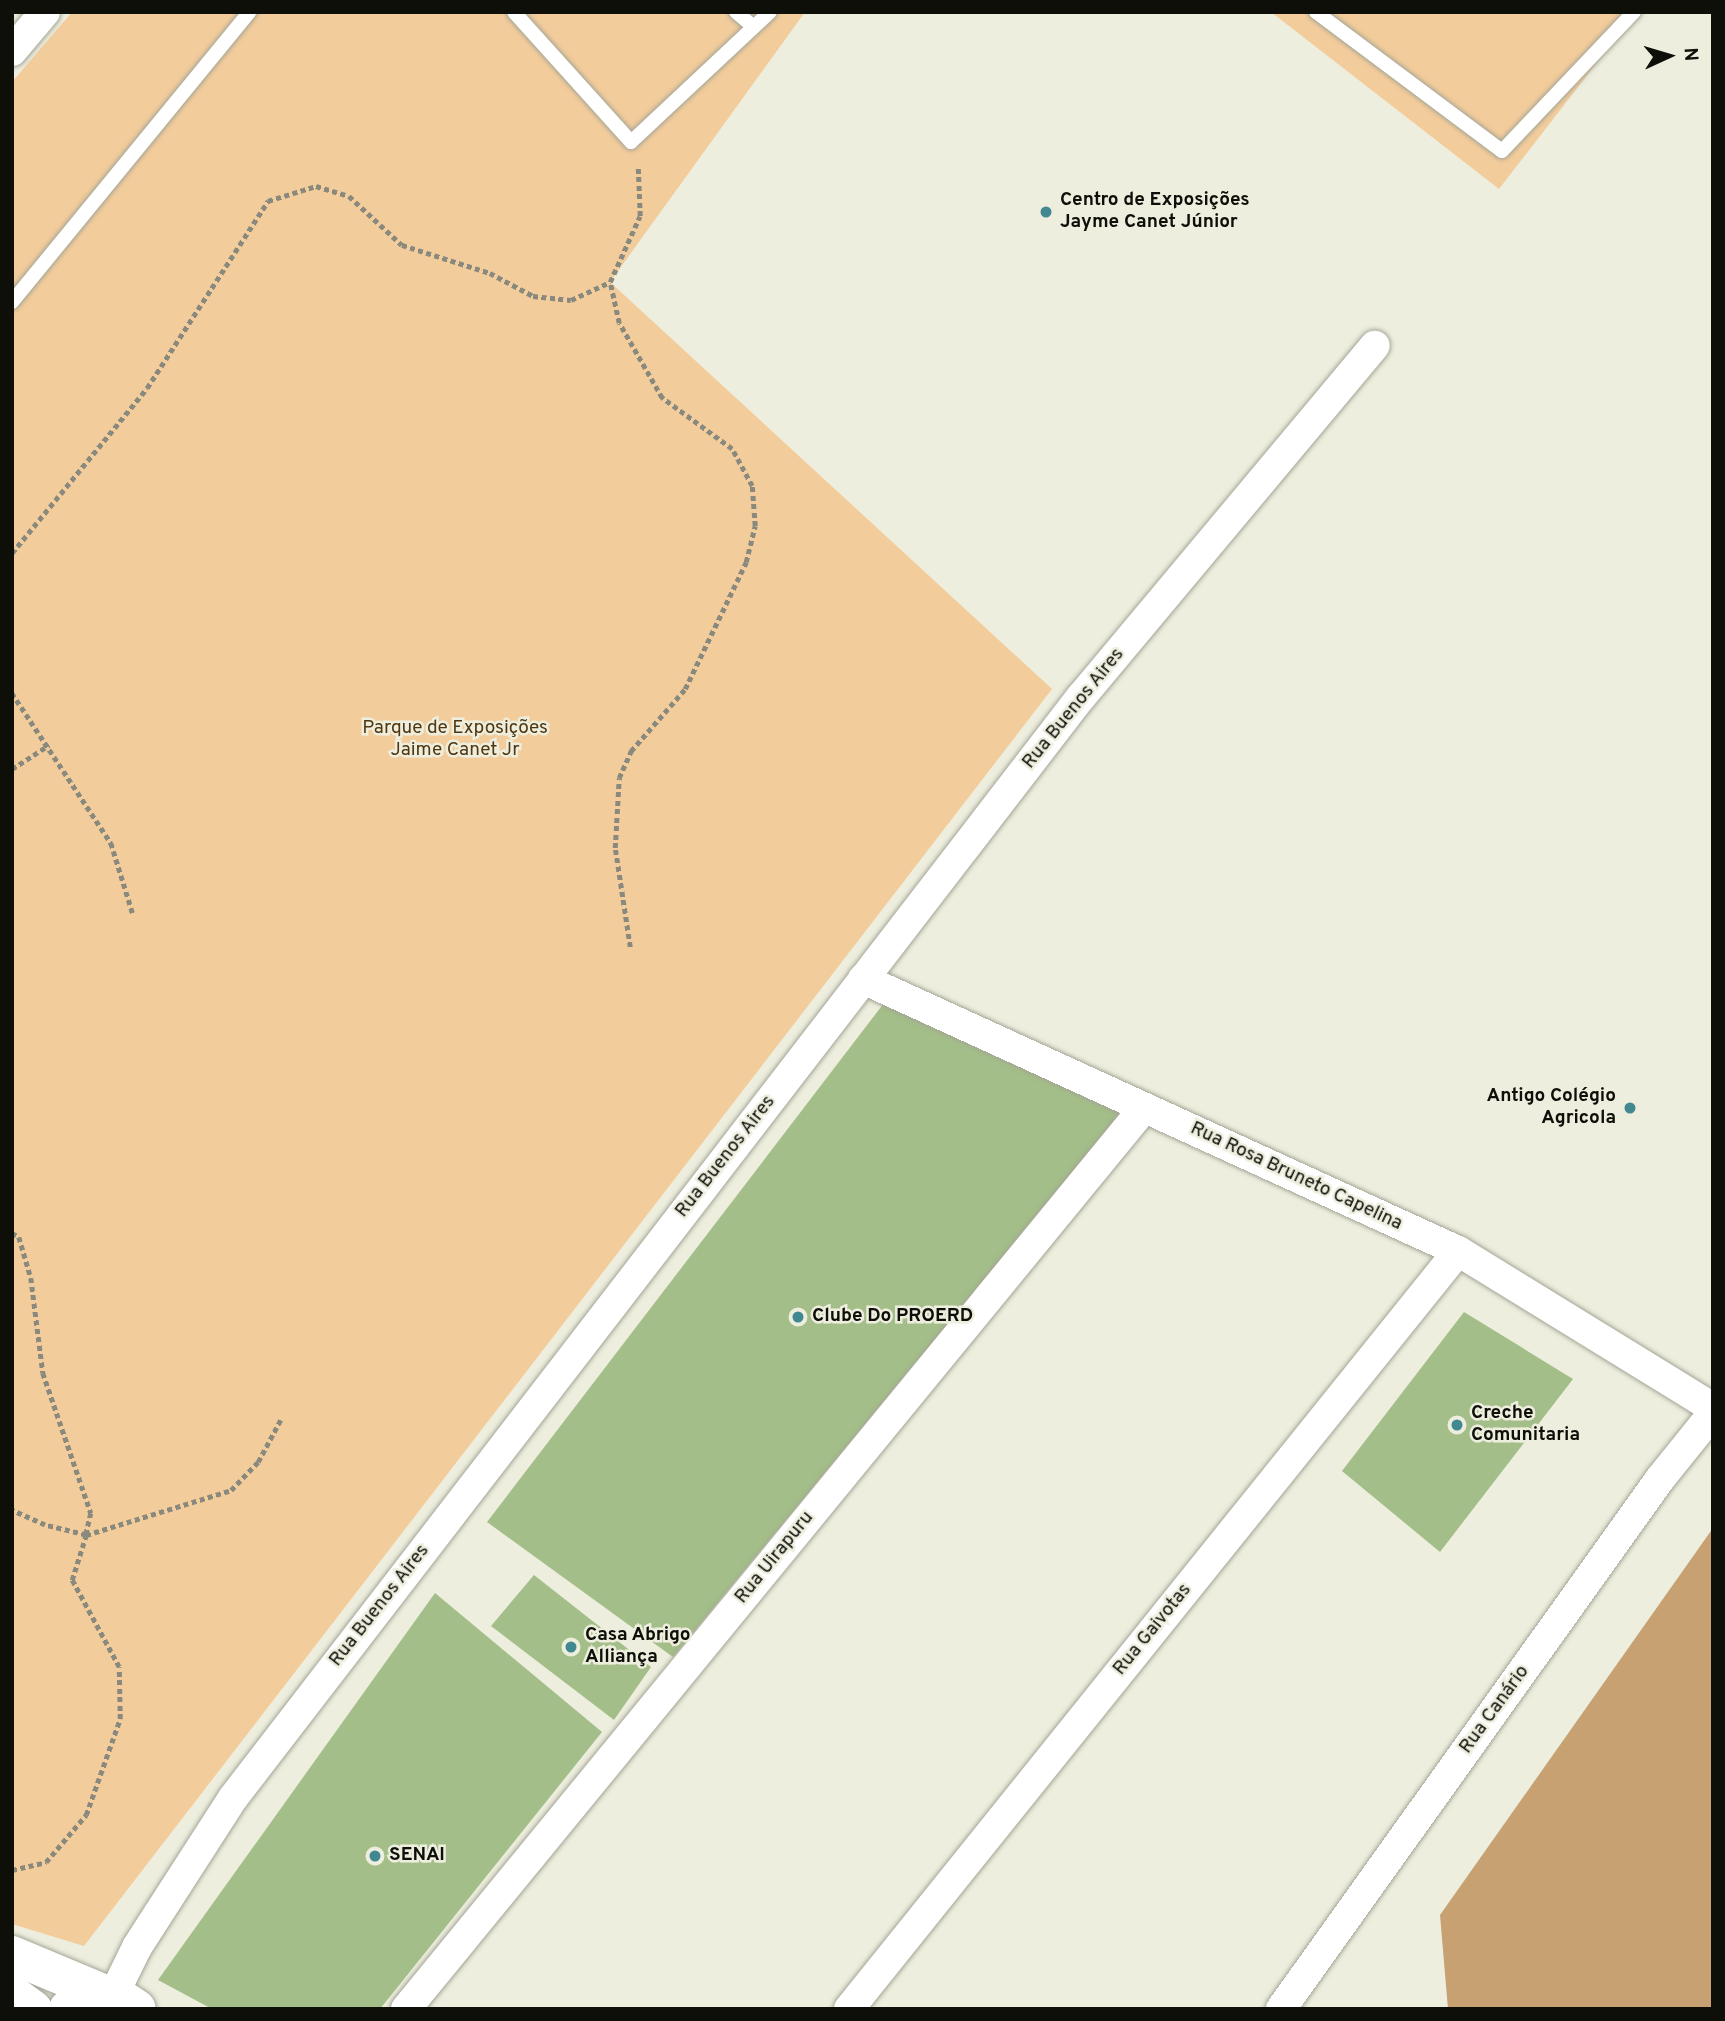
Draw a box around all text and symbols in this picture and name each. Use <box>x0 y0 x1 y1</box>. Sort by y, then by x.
north arrow <box>1634 21 1704 91</box>
text: N <box>1678 47 1702 62</box>
place label: Centro de Exposições Jayme Canet Júnior <box>1060 190 1250 234</box>
marker: Centro de Exposições Jayme Canet Júnior <box>1038 204 1054 220</box>
street label: Rua Buenos Aires <box>1018 644 1130 774</box>
park label: Parque de Exposições Jaime Canet Jr <box>362 718 548 762</box>
place label: Antigo Colégio Agricola <box>1487 1086 1616 1130</box>
street label: Rua Buenos Aires <box>671 1091 781 1223</box>
marker: Antigo Colégio Agricola <box>1622 1100 1638 1116</box>
street label: Rua Rosa Bruneto Capelina <box>1186 1118 1406 1236</box>
place label: Clube Do PROERD <box>812 1306 973 1328</box>
marker: Clube Do PROERD <box>790 1309 806 1325</box>
place label: Creche Comunitaria <box>1471 1403 1580 1447</box>
marker: Creche Comunitaria <box>1449 1417 1465 1433</box>
street label: Rua Uirapuru <box>731 1507 819 1609</box>
street label: Rua Buenos Aires <box>325 1540 435 1672</box>
street label: Rua Gaivotas <box>1109 1580 1197 1680</box>
place label: Casa Abrigo Alliança <box>585 1625 691 1669</box>
marker: Casa Abrigo Alliança <box>563 1639 579 1655</box>
street label: Rua Canário <box>1455 1661 1535 1759</box>
place label: SENAI <box>389 1845 445 1867</box>
marker: SENAI <box>367 1848 383 1864</box>

